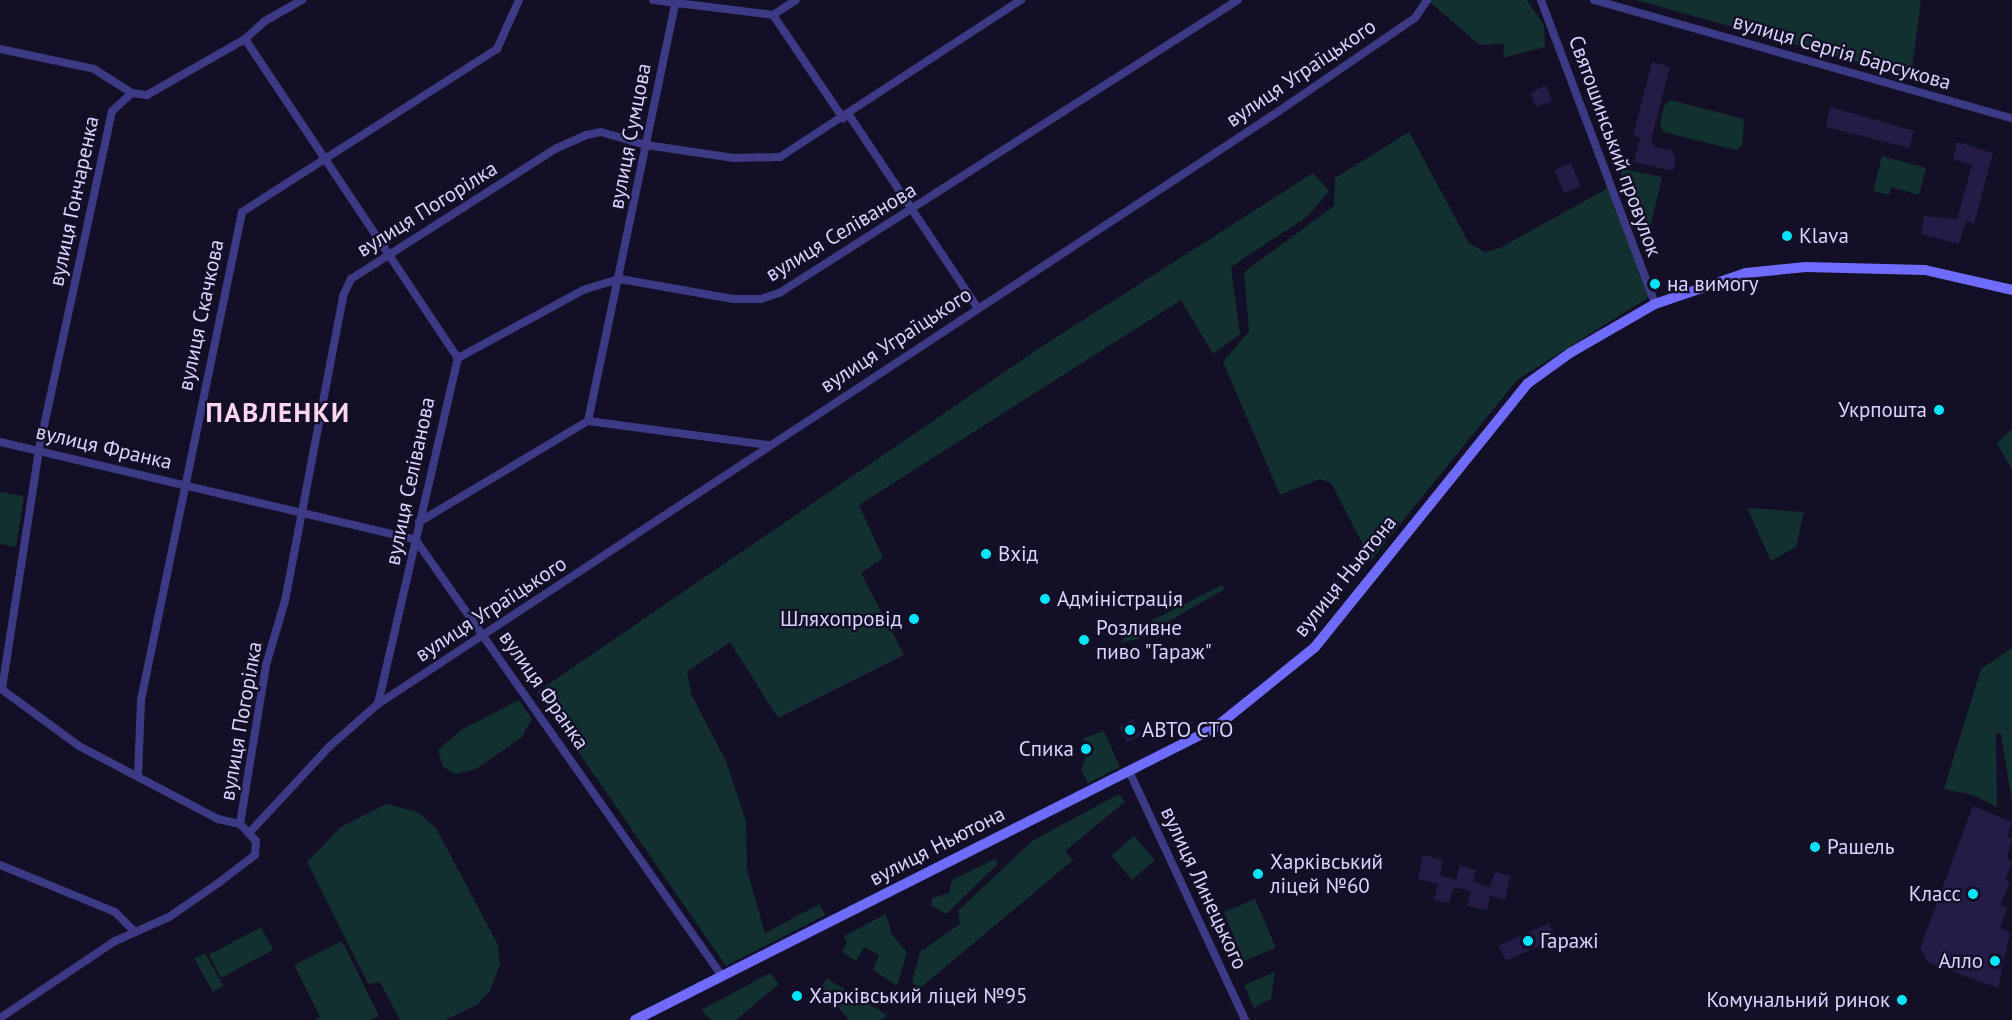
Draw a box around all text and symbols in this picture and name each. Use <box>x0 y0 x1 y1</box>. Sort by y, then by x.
street label: вулиця Сергія Барсукова <box>1730 9 1954 95</box>
street label: вулиця Уграїцького <box>1221 13 1381 133</box>
street label: Святошинський провулок <box>1563 32 1667 260</box>
street label: вулиця Сумцова <box>604 61 656 211</box>
street label: вулиця Гончаренка <box>44 114 104 288</box>
street label: вулиця Погорілка <box>352 156 502 262</box>
street label: вулиця Селіванова <box>761 177 921 287</box>
place label: Klava <box>1799 223 1849 249</box>
marker: Klava <box>1780 229 1794 243</box>
street label: вулиця Скачкова <box>173 237 229 393</box>
place label: на вимогу <box>1667 271 1759 297</box>
marker: на вимогу <box>1648 277 1662 291</box>
street label: вулиця Уграїцького <box>815 282 977 398</box>
street label: вулиця Селіванова <box>380 395 440 567</box>
district label: ПАВЛЕНКИ <box>206 397 350 429</box>
place label: Укрпошта <box>1838 397 1927 423</box>
marker: Укрпошта <box>1932 403 1946 417</box>
street label: вулиця Франка <box>33 419 175 475</box>
street label: вулиця Ньютона <box>1288 510 1402 642</box>
place label: Вхід <box>998 541 1038 567</box>
marker: Вхід <box>979 547 993 561</box>
street label: вулиця Уграїцького <box>410 551 572 667</box>
place label: Адміністрація <box>1057 586 1183 612</box>
marker: Адміністрація <box>1038 592 1052 606</box>
place label: Шляхопровід <box>780 606 902 632</box>
marker: Шляхопровід <box>907 612 921 626</box>
place label: Розливне пиво "Гараж" <box>1096 615 1213 665</box>
street label: вулиця Франка <box>494 626 594 754</box>
marker: Розливне пиво "Гараж" <box>1077 633 1091 647</box>
street label: вулиця Погорілка <box>215 640 267 802</box>
place label: АВТО СТО <box>1142 717 1233 743</box>
marker: АВТО СТО <box>1123 723 1137 737</box>
place label: Спика <box>1019 736 1074 762</box>
marker: Спика <box>1079 742 1093 756</box>
street label: вулиця Ньютона <box>865 801 1009 891</box>
street label: вулиця Линецького <box>1155 803 1253 973</box>
place label: Рашель <box>1827 834 1894 860</box>
marker: Рашель <box>1808 840 1822 854</box>
place label: Харківський ліцей №60 <box>1270 849 1383 899</box>
marker: Харківський ліцей №60 <box>1251 867 1265 881</box>
place label: Класс <box>1909 881 1961 907</box>
marker: Класс <box>1966 887 1980 901</box>
place label: Гаражі <box>1540 928 1599 954</box>
marker: Гаражі <box>1521 934 1535 948</box>
place label: Алло <box>1938 948 1983 974</box>
marker: Алло <box>1988 954 2002 968</box>
place label: Харківський ліцей №95 <box>809 983 1028 1009</box>
place label: Комунальний ринок <box>1707 987 1890 1013</box>
marker: Харківський ліцей №95 <box>790 989 804 1003</box>
marker: Комунальний ринок <box>1895 993 1909 1007</box>

